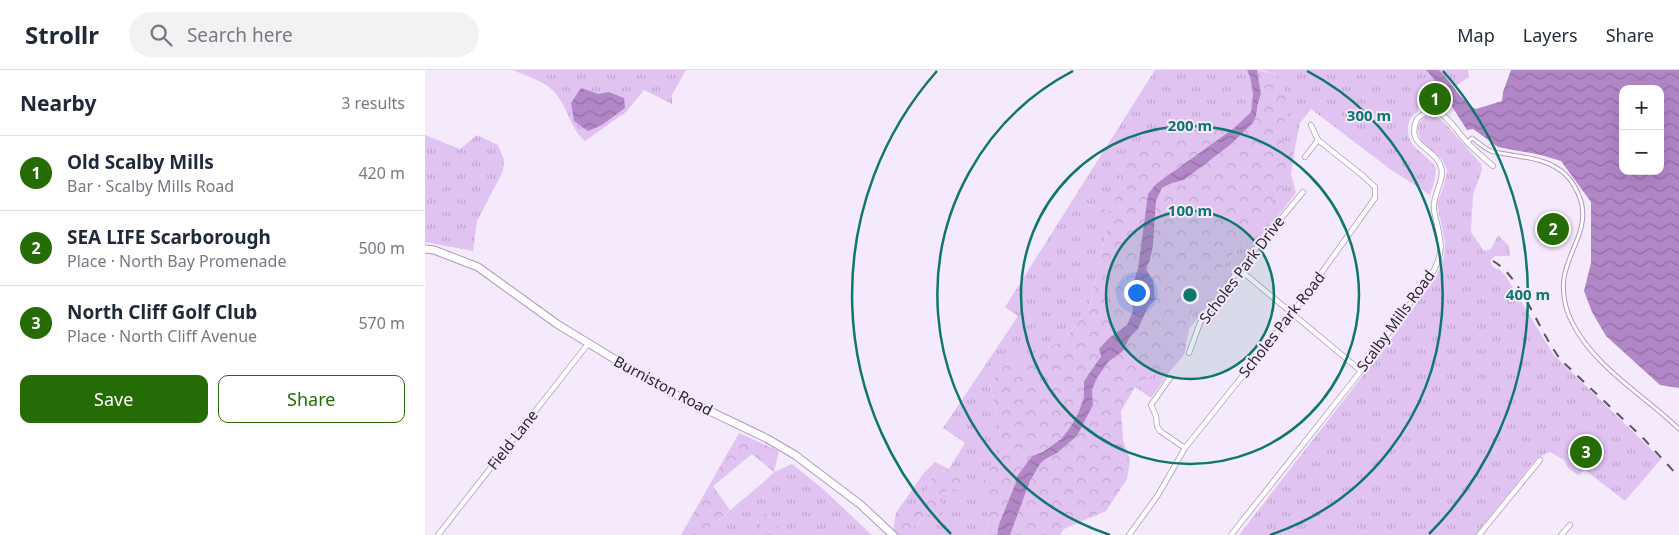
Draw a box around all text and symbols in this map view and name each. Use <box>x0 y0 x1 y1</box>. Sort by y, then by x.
search box <box>129 12 479 57</box>
text: Strollr <box>25 18 99 51</box>
icon: search <box>147 21 175 49</box>
text: Search here <box>187 22 293 48</box>
text: Map <box>1457 23 1495 47</box>
text: Layers <box>1523 23 1578 47</box>
text: Share <box>1606 23 1654 47</box>
pin: 1 <box>1419 80 1451 118</box>
map controls <box>1619 85 1664 175</box>
button: + <box>1619 85 1664 130</box>
text: Nearby <box>20 89 96 117</box>
text: 3 results <box>341 92 405 114</box>
text: 300 m <box>1347 105 1391 125</box>
text: 200 m <box>1168 115 1212 135</box>
button: − <box>1619 130 1664 175</box>
text: Old Scalby Mills <box>67 149 214 175</box>
text: 1 <box>31 162 41 184</box>
text: 420 m <box>358 162 405 184</box>
text: Bar · Scalby Mills Road <box>67 175 234 197</box>
text: 100 m <box>1168 200 1212 220</box>
pin: 2 <box>1537 210 1569 248</box>
street label: Scholes Park Drive <box>1194 212 1288 327</box>
text: SEA LIFE Scarborough <box>67 224 271 250</box>
text: 2 <box>31 237 41 259</box>
text: 500 m <box>358 237 405 259</box>
text: Place · North Bay Promenade <box>67 250 286 272</box>
street label: Scalby Mills Road <box>1352 266 1439 375</box>
street label: Scholes Park Road <box>1234 267 1329 381</box>
your location <box>1124 280 1150 306</box>
text: 400 m <box>1506 284 1550 304</box>
centre of rings <box>1181 286 1199 304</box>
text: North Cliff Golf Club <box>67 299 257 325</box>
text: 3 <box>31 312 41 334</box>
text: 570 m <box>358 312 405 334</box>
text: Place · North Cliff Avenue <box>67 325 257 347</box>
street label: Burniston Road <box>611 351 716 420</box>
button: Save <box>20 375 208 423</box>
button: Share <box>218 375 405 423</box>
street label: Field Lane <box>482 405 542 474</box>
pin: 3 <box>1570 433 1602 471</box>

